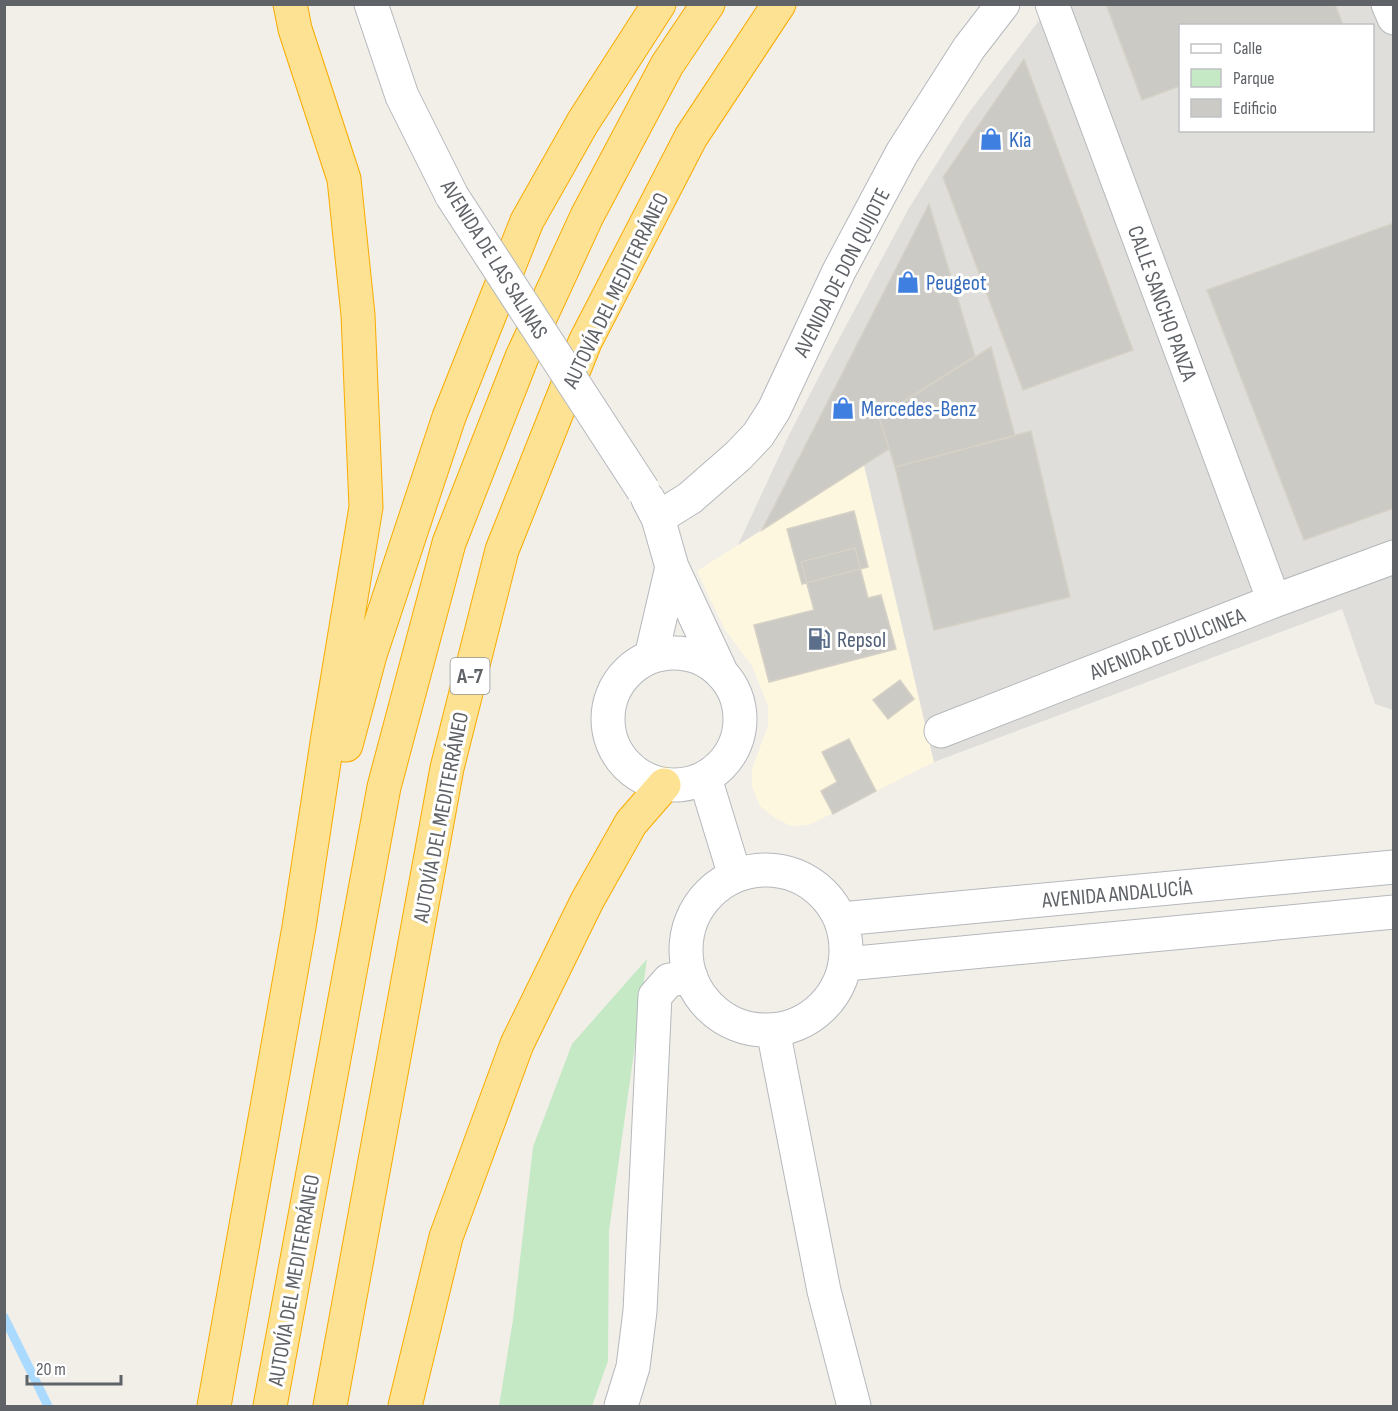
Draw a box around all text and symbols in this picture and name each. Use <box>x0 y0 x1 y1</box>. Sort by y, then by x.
legend <box>1179 24 1374 132</box>
text: Calle <box>1233 38 1262 59</box>
text: Parque <box>1233 68 1274 89</box>
text: Edificio <box>1233 98 1277 119</box>
shop icon: Kia <box>978 126 1004 152</box>
place label: Kia <box>1009 127 1032 154</box>
street label: AVENIDA DE LAS SALINAS <box>433 174 554 344</box>
street label: AVENIDA DE DON QUIJOTE <box>788 184 897 362</box>
street label: AUTOVÍA DEL MEDITERRÁNEO <box>557 189 675 394</box>
street label: CALLE SANCHO PANZA <box>1121 222 1202 385</box>
shop icon: Peugeot <box>895 269 921 295</box>
place label: Peugeot <box>926 270 987 297</box>
shop icon: Mercedes-Benz <box>830 395 856 421</box>
place label: Mercedes-Benz <box>861 396 976 423</box>
street label: AVENIDA DE DULCINEA <box>1085 602 1250 687</box>
fuel station icon: Repsol <box>806 626 832 652</box>
place label: Repsol <box>837 627 886 654</box>
road number: A-7 <box>450 658 490 694</box>
street label: AUTOVÍA DEL MEDITERRÁNEO <box>408 710 475 926</box>
street label: AVENIDA ANDALUCÍA <box>1040 874 1194 915</box>
street label: AUTOVÍA DEL MEDITERRÁNEO <box>262 1173 326 1389</box>
scale bar <box>27 1348 122 1386</box>
text: 20 m <box>36 1359 66 1380</box>

